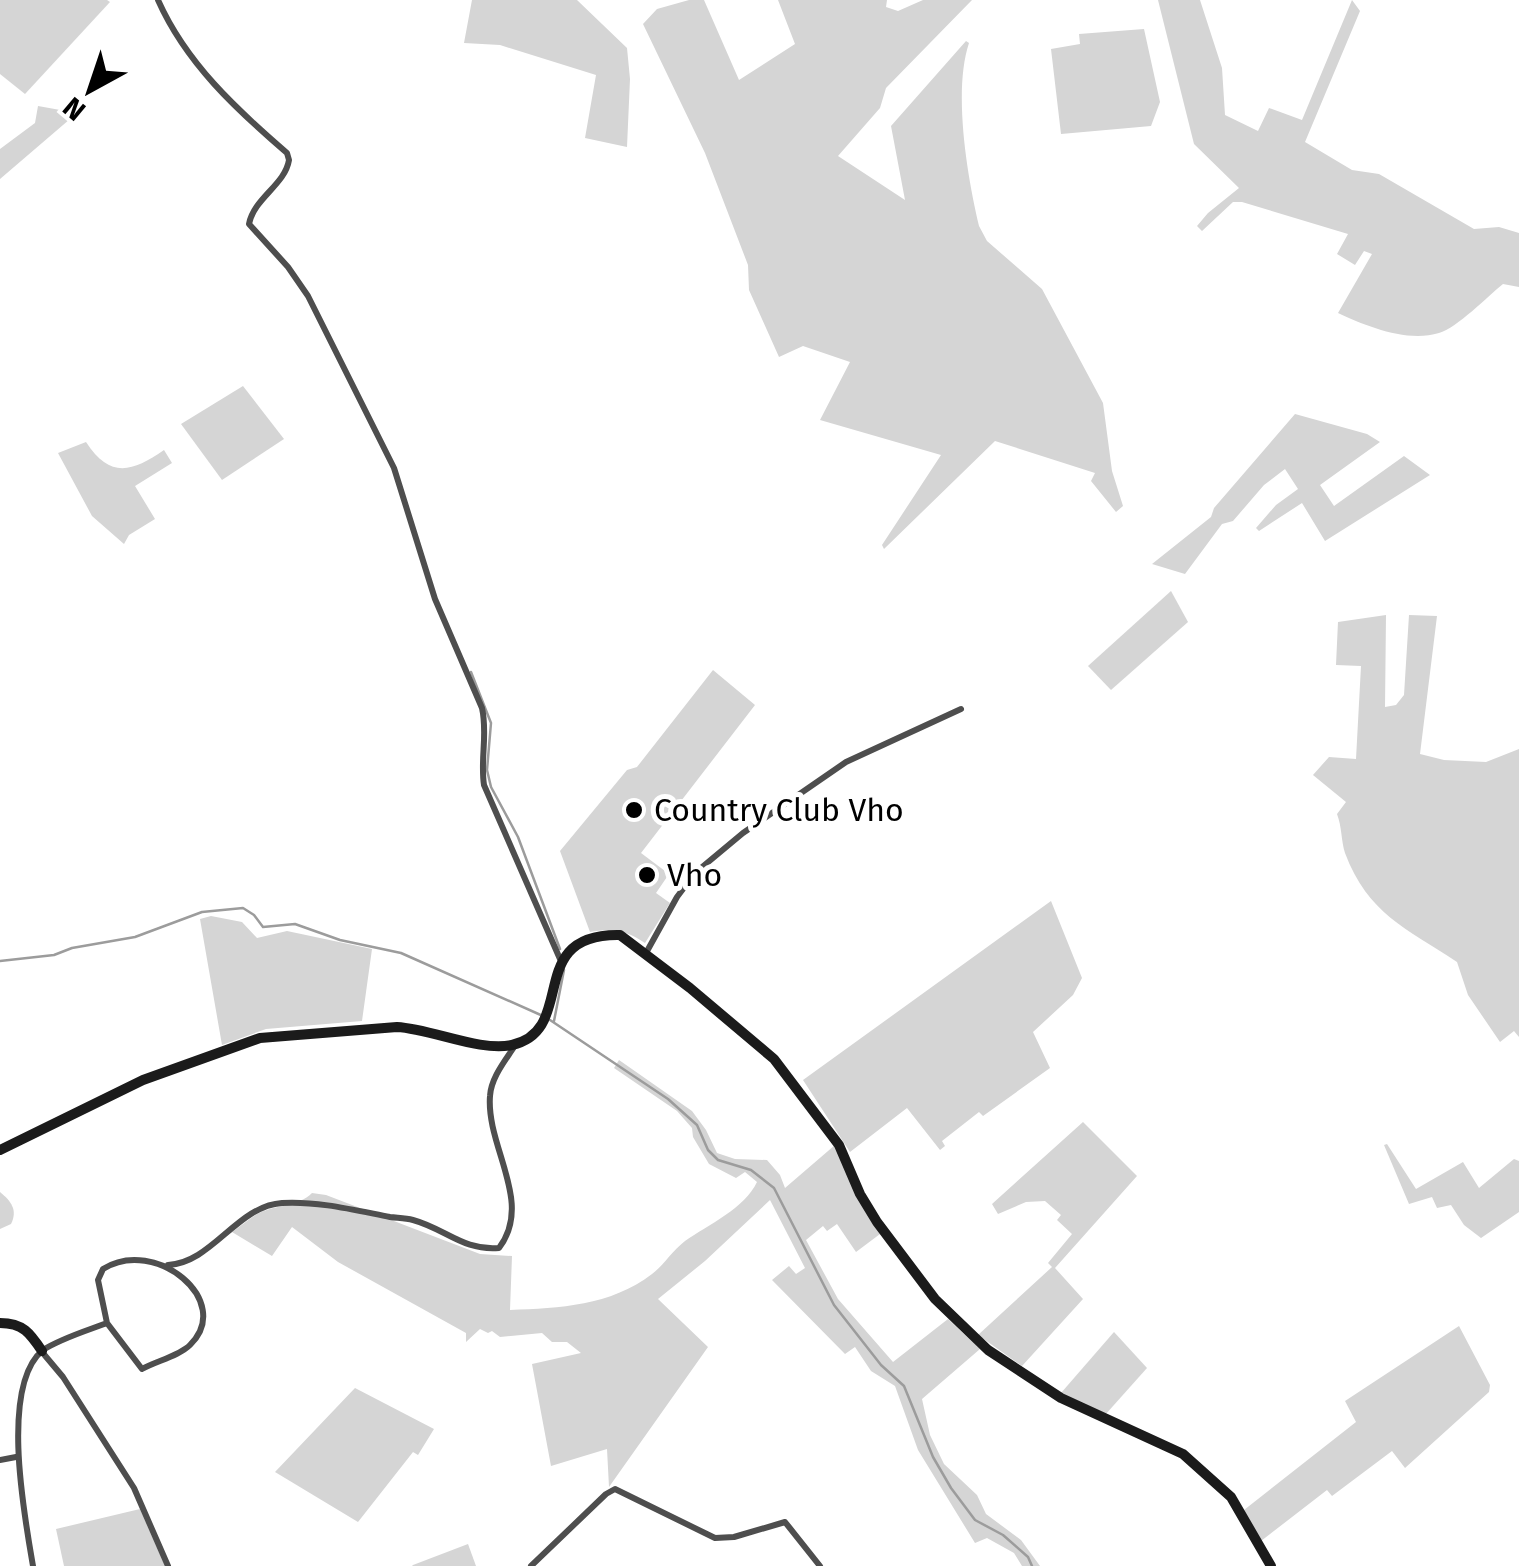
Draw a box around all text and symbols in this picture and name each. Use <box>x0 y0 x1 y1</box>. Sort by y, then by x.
north arrow <box>40 40 140 140</box>
text: N <box>57 90 92 127</box>
place label: Country Club Vho <box>654 791 904 829</box>
marker: Country Club Vho <box>623 799 645 821</box>
place label: Vho <box>667 856 722 894</box>
marker: Vho <box>636 864 658 886</box>

